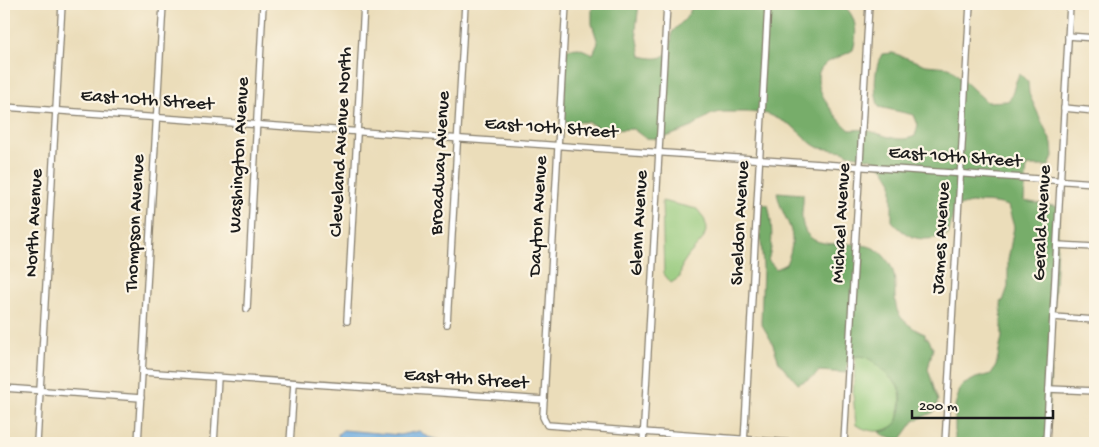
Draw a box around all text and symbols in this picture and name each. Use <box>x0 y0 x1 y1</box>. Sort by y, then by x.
street label: Cleveland Avenue North <box>326 46 358 238</box>
street label: Washington Avenue <box>224 76 256 234</box>
street label: East 10th Street <box>80 85 216 117</box>
street label: Broadway Avenue <box>426 90 456 237</box>
street label: East 10th Street <box>484 113 620 145</box>
street label: East 10th Street <box>888 142 1024 174</box>
street label: Thompson Avenue <box>121 153 151 293</box>
street label: Dayton Avenue <box>524 155 554 279</box>
street label: Sheldon Avenue <box>726 160 756 286</box>
street label: Michael Avenue <box>827 162 857 284</box>
street label: Gerald Avenue <box>1028 164 1058 282</box>
street label: North Avenue <box>21 168 49 278</box>
street label: Glenn Avenue <box>626 169 654 276</box>
street label: James Avenue <box>928 181 956 295</box>
street label: East 9th Street <box>403 364 531 396</box>
scale bar <box>912 387 1053 419</box>
text: 200 m <box>919 398 958 416</box>

